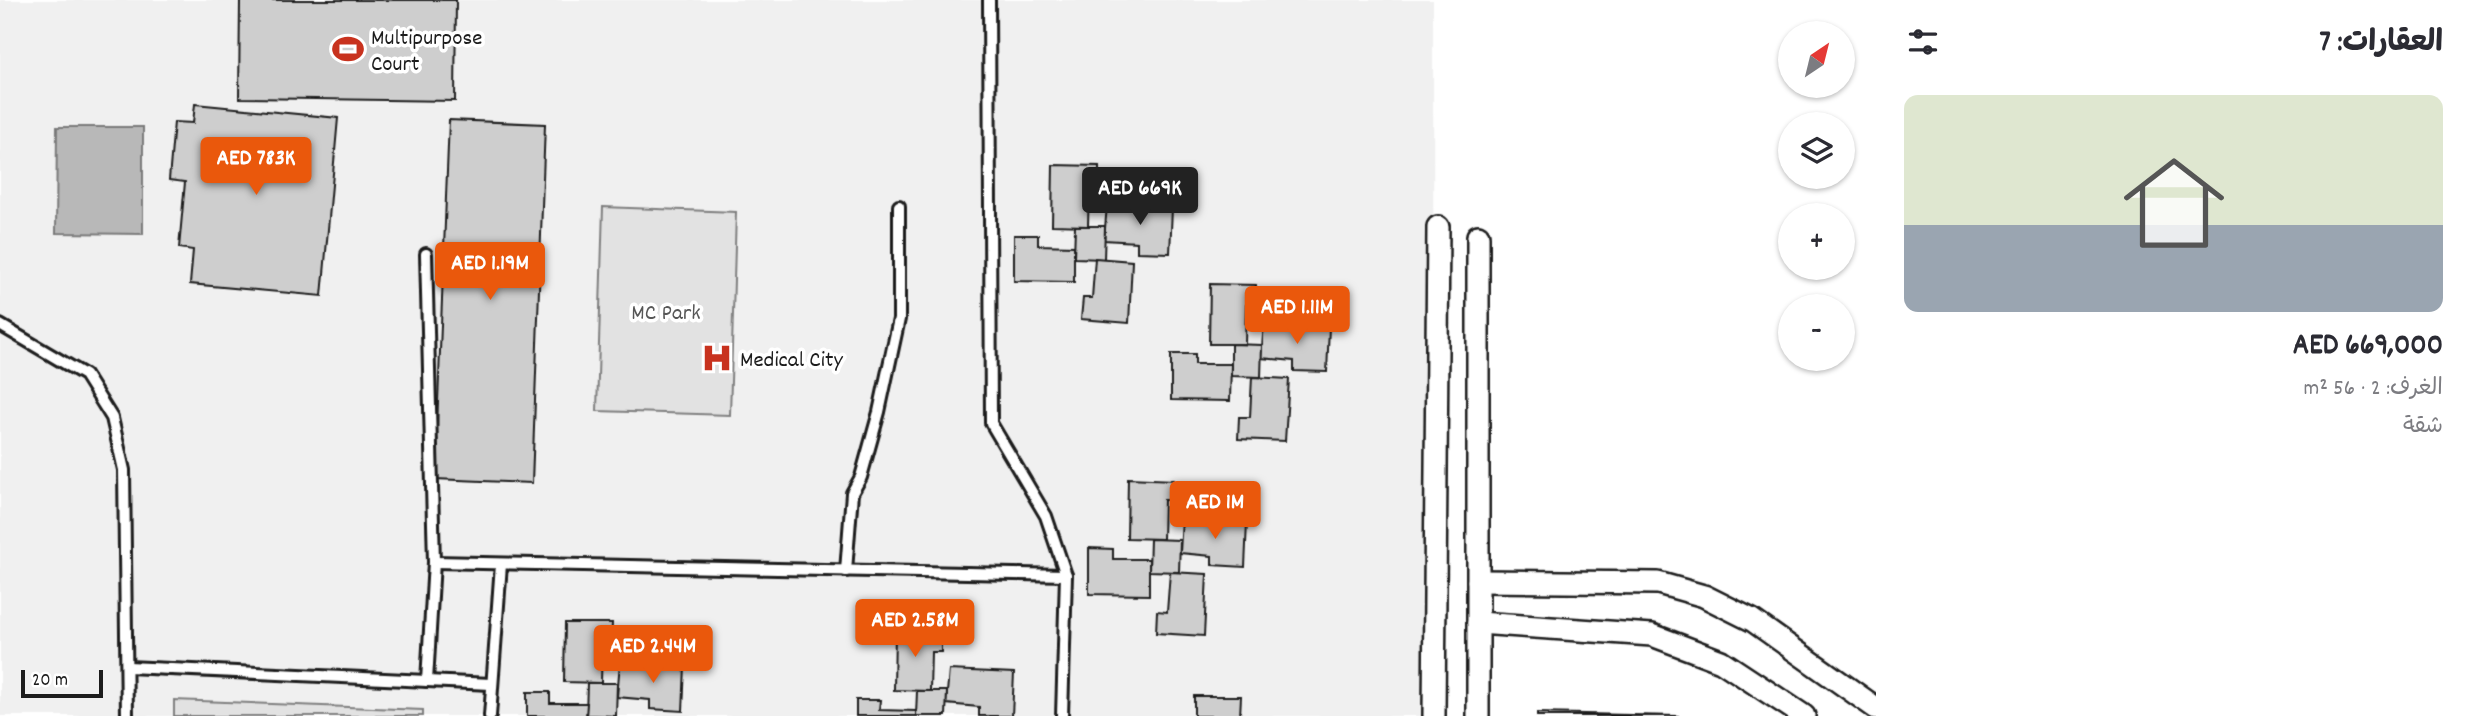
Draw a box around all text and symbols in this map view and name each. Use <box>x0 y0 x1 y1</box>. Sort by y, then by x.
north arrow <box>1778 21 1855 98</box>
map controls <box>1778 21 1855 371</box>
place label: Multipurpose Court <box>371 23 482 82</box>
icon: filters <box>1904 23 1942 61</box>
text: العقارات: 7 <box>2319 23 2443 66</box>
sports icon: Multipurpose Court <box>331 32 365 66</box>
button: layers <box>1778 112 1855 189</box>
pin: AED 783K <box>184 138 328 197</box>
icon: home <box>2111 140 2237 266</box>
text: AED 783K <box>216 143 296 176</box>
pin: AED 669K <box>1068 168 1212 227</box>
text: AED 669K <box>1098 173 1182 206</box>
button: + <box>1778 203 1855 280</box>
pin: AED 1.19M <box>410 243 570 302</box>
text: AED 1.19M <box>451 248 529 281</box>
pin: AED 1.11M <box>1217 286 1377 346</box>
text: AED 1.11M <box>1261 292 1333 325</box>
button: − <box>1778 294 1855 371</box>
park label: MC Park <box>631 298 701 331</box>
text: AED 669,000 <box>2293 326 2443 369</box>
hospital icon: Medical City <box>700 341 734 375</box>
place label: Medical City <box>740 345 843 378</box>
text: الغرف: 2 · 56 m² <box>2304 373 2443 406</box>
text: شقة <box>2403 411 2443 444</box>
pin: AED 1M <box>1158 482 1272 541</box>
text: AED 1M <box>1186 487 1244 520</box>
pin: AED 2.58M <box>835 600 995 659</box>
text: AED 2.58M <box>871 605 959 638</box>
pin: AED 2.44M <box>573 626 733 685</box>
text: AED 2.44M <box>610 631 696 664</box>
scale bar <box>21 667 103 699</box>
text: 20 m <box>32 668 68 695</box>

